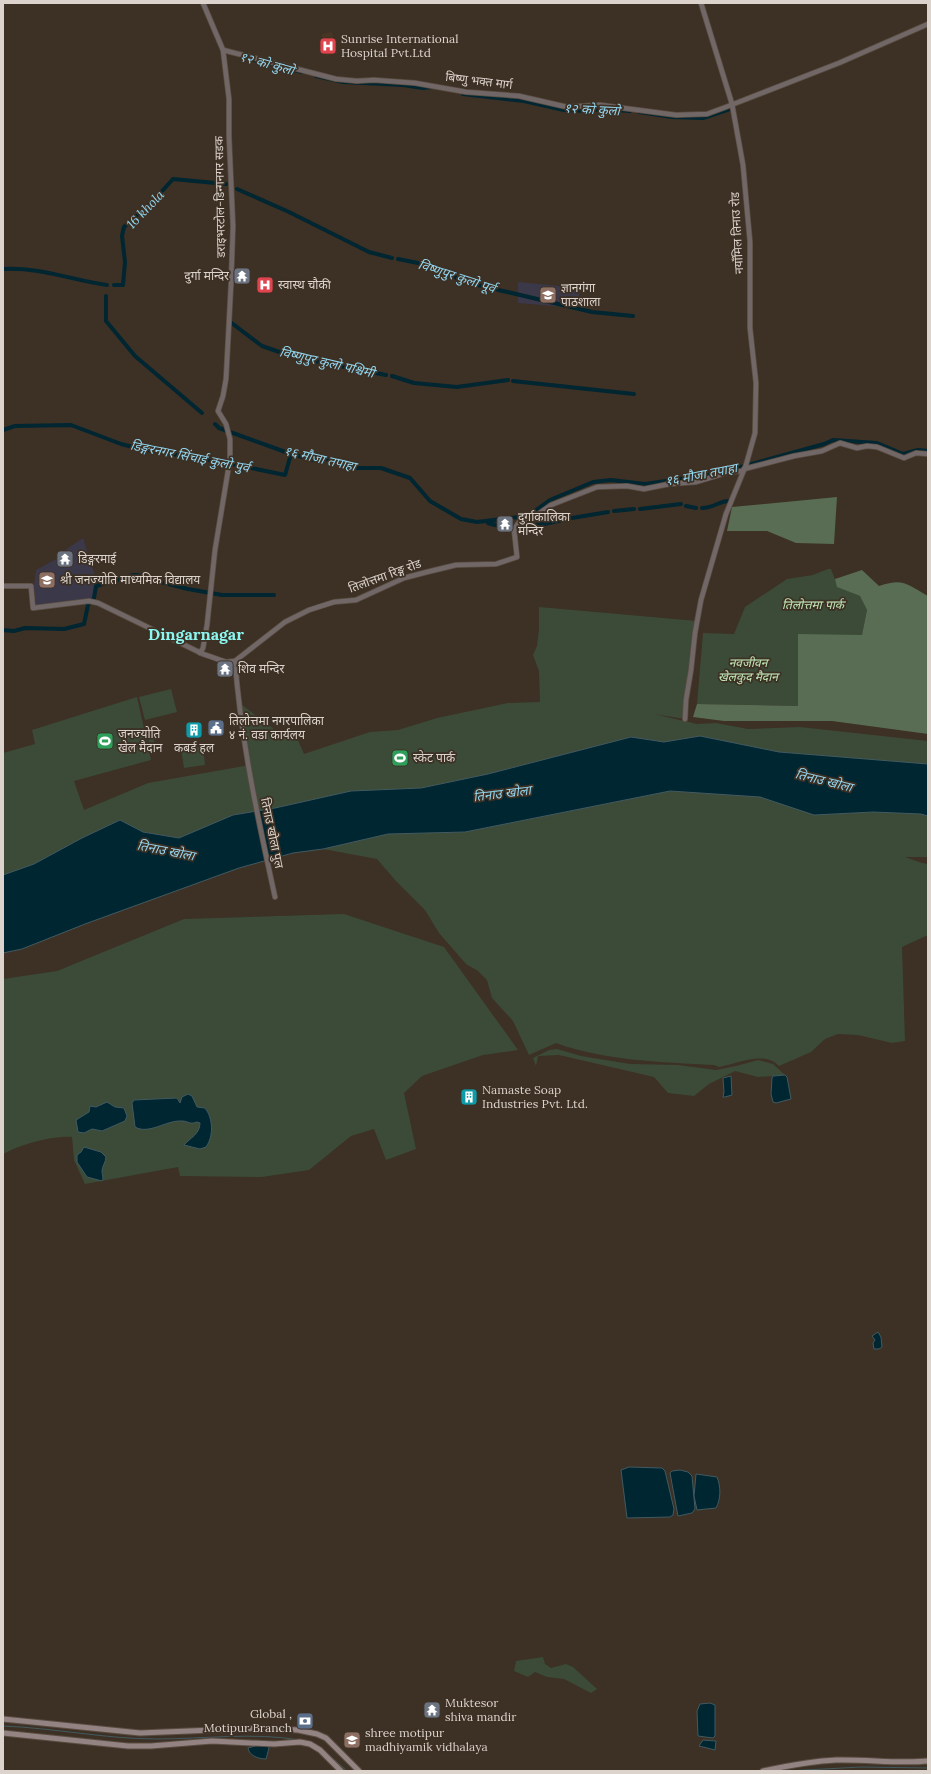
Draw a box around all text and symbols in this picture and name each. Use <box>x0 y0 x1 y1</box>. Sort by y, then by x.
place label: Sunrise International Hospital Pvt.Ltd <box>341 31 459 60</box>
hospital icon: Sunrise International Hospital Pvt.Ltd <box>318 36 338 56</box>
water label: १२ को कुलो <box>238 48 299 80</box>
street label: बिष्णु भक्त मार्ग <box>444 69 514 93</box>
water label: १२ को कुलो <box>564 100 623 120</box>
street label: डराइभरटोल-डिन्गनगर सडक <box>211 135 228 259</box>
water label: 16 khola <box>123 186 168 232</box>
street label: नयाँमिल तिनाउ रोड <box>727 191 746 274</box>
water label: विष्णुपुर कुलो पूर्व <box>416 256 501 298</box>
temple icon: दुर्गा मन्दिर <box>232 266 252 286</box>
place label: दुर्गा मन्दिर <box>184 268 230 284</box>
hospital icon: स्वास्थ चौकी <box>255 275 275 295</box>
place label: स्वास्थ चौकी <box>278 277 332 292</box>
place label: ज्ञानगंगा पाठशाला <box>561 280 601 309</box>
school or university icon: ज्ञानगंगा पाठशाला <box>538 285 558 305</box>
water label: विष्णुपुर कुलो पश्चिमी <box>278 343 379 382</box>
water label: डिङ्गरनगर सिंचाई कुलो पुर्व <box>129 437 254 477</box>
water label: १६ मौजा तपाहा <box>282 442 360 476</box>
water label: १६ मौजा तपाहा <box>664 459 741 490</box>
place label: दुर्गाकालिका मन्दिर <box>518 509 571 538</box>
temple icon: दुर्गाकालिका मन्दिर <box>495 514 515 534</box>
temple icon: डिङ्गरमाई <box>55 549 75 569</box>
place label: डिङ्गरमाई <box>78 551 117 566</box>
street label: तिलोत्तमा रिङ्ग रोड <box>346 555 424 596</box>
school or university icon: श्री जनज्योति माध्यमिक विद्यालय <box>37 570 57 590</box>
place label: श्री जनज्योति माध्यमिक विद्यालय <box>60 572 201 587</box>
park label: तिलोत्तमा पार्क <box>782 597 847 612</box>
district label: Dingarnagar <box>148 624 244 644</box>
park label: नवजीवन खेलकुद मैदान <box>718 655 780 685</box>
temple icon: शिव मन्दिर <box>215 659 235 679</box>
place label: शिव मन्दिर <box>238 661 285 676</box>
place label: तिलोत्तमा नगरपालिका ४ नं. वडा कार्यलय <box>229 713 325 742</box>
public building icon: तिलोत्तमा नगरपालिका ४ नं. वडा कार्यलय <box>206 718 226 738</box>
building icon: कबर्ड हल <box>184 720 204 740</box>
place label: जनज्योति खेल मैदान <box>118 726 163 755</box>
sports icon: जनज्योति खेल मैदान <box>95 731 115 751</box>
place label: कबर्ड हल <box>174 740 215 755</box>
sports icon: स्केट पार्क <box>390 748 410 768</box>
place label: स्केट पार्क <box>413 750 456 765</box>
water label: तिनाउ खोला <box>794 765 857 796</box>
water label: तिनाउ खोला <box>472 781 535 805</box>
street label: तिनाउ खोला पुल <box>257 796 287 871</box>
water label: तिनाउ खोला <box>136 837 199 865</box>
place label: Namaste Soap Industries Pvt. Ltd. <box>482 1082 588 1111</box>
building icon: Namaste Soap Industries Pvt. Ltd. <box>459 1087 479 1107</box>
place label: Muktesor shiva mandir <box>445 1695 517 1724</box>
temple icon: Muktesor shiva mandir <box>422 1700 442 1720</box>
place label: Global , Motipur Branch <box>204 1706 292 1735</box>
bank icon: Global , Motipur Branch <box>295 1711 315 1731</box>
place label: shree motipur madhiyamik vidhalaya <box>365 1725 488 1754</box>
school or university icon: shree motipur madhiyamik vidhalaya <box>342 1730 362 1750</box>

